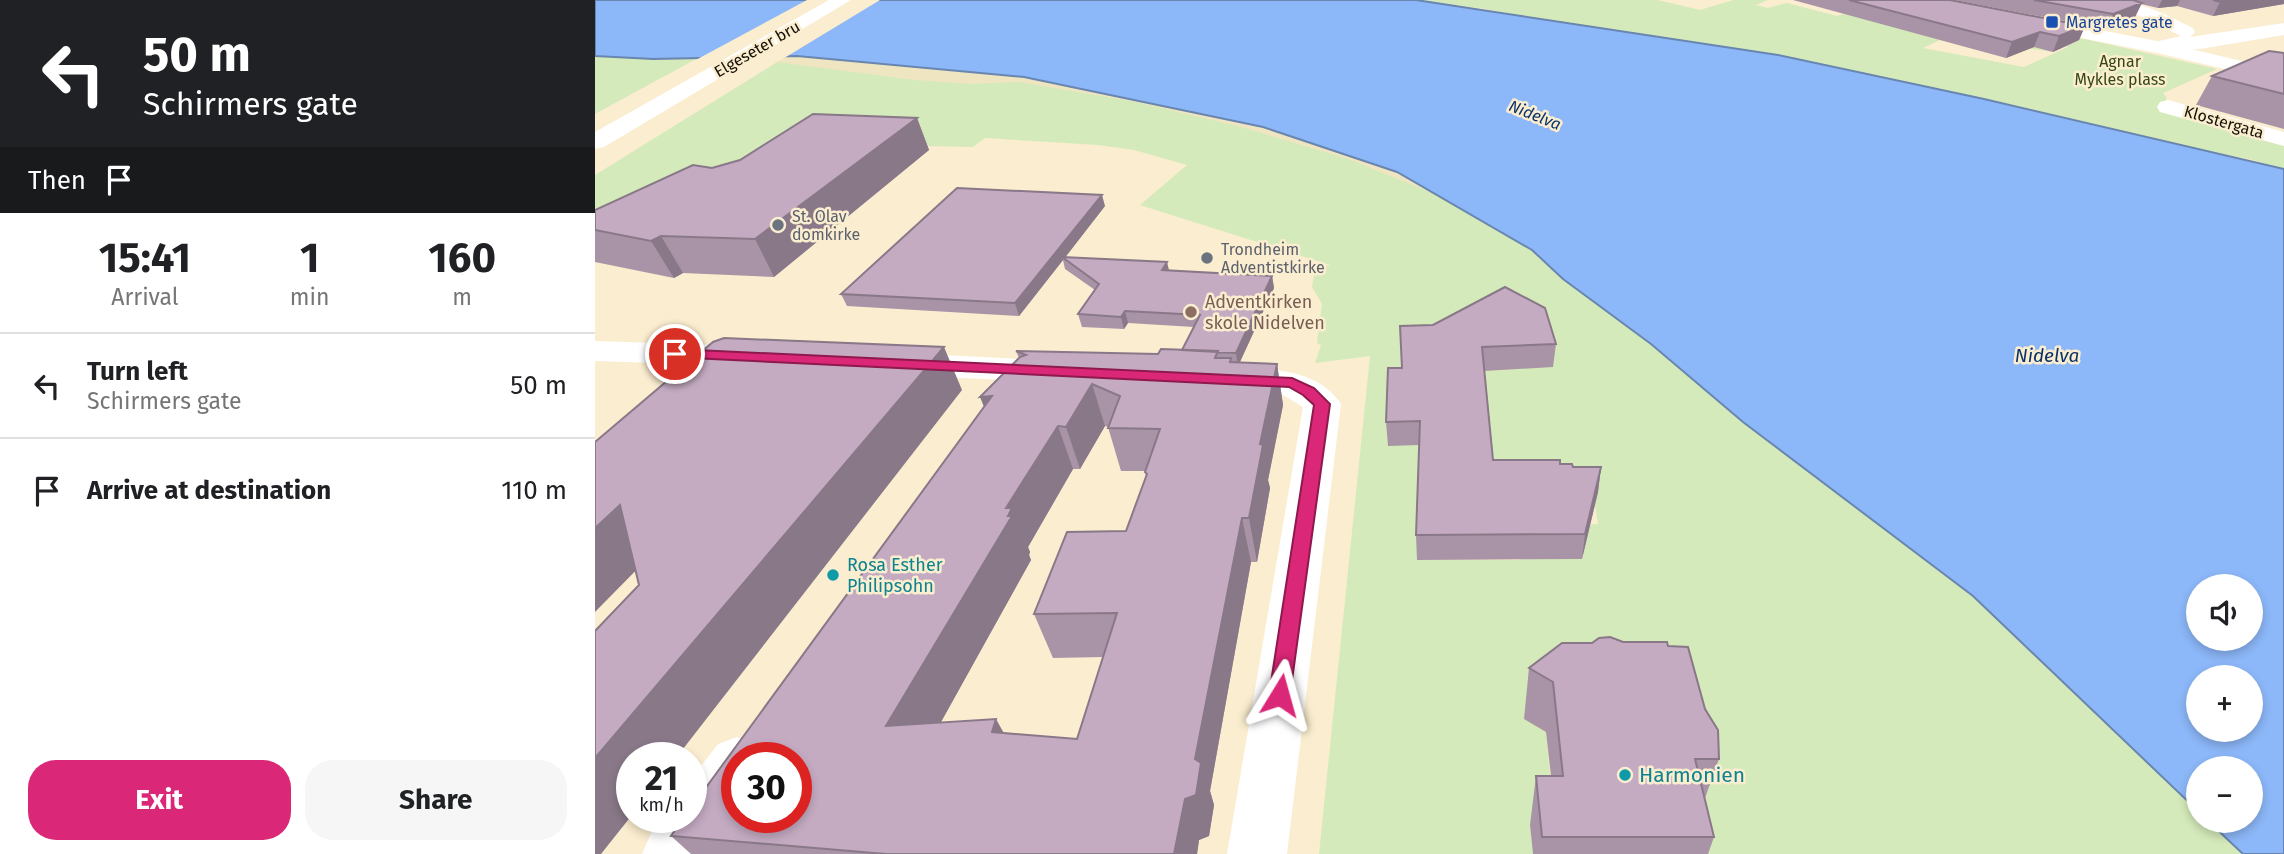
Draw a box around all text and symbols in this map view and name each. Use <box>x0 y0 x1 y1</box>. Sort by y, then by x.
place label: Margretes gate <box>2066 13 2173 32</box>
marker: Margretes gate <box>2044 14 2060 30</box>
street label: Elgeseter bru <box>711 17 803 81</box>
text: 50 m <box>143 25 251 84</box>
icon: left <box>28 28 119 119</box>
park label: Agnar Mykles plass <box>2075 52 2166 89</box>
text: Schirmers gate <box>143 85 358 123</box>
water label: Nidelva <box>1506 96 1564 134</box>
street label: Klostergata <box>2182 102 2266 142</box>
icon: arrive <box>100 161 138 199</box>
text: Then <box>28 165 86 196</box>
place label: St. Olav domkirke <box>792 207 860 244</box>
marker: St. Olav domkirke <box>770 217 786 233</box>
text: 15:41 <box>99 233 191 283</box>
text: 1 <box>300 233 319 283</box>
text: 160 <box>428 233 496 283</box>
place label: Trondheim Adventistkirke <box>1221 240 1325 277</box>
marker: Trondheim Adventistkirke <box>1199 250 1215 266</box>
text: Arrival <box>111 283 179 311</box>
text: min <box>290 283 329 311</box>
text: m <box>452 283 472 311</box>
place label: Adventkirken skole Nidelven <box>1205 291 1325 334</box>
marker: Adventkirken skole Nidelven <box>1183 304 1199 320</box>
pin <box>645 324 705 384</box>
icon: arrive <box>656 335 694 373</box>
water label: Nidelva <box>2015 344 2079 367</box>
text: Turn left <box>87 356 188 387</box>
icon: left <box>28 367 66 405</box>
text: 50 m <box>510 370 567 401</box>
text: Schirmers gate <box>87 387 242 415</box>
icon: arrive <box>28 472 66 510</box>
text: Arrive at destination <box>87 475 331 506</box>
text: 110 m <box>501 475 567 506</box>
place label: Rosa Esther Philipsohn <box>847 554 943 597</box>
marker: Rosa Esther Philipsohn <box>825 567 841 583</box>
map controls <box>2186 574 2263 833</box>
button: sound <box>2186 574 2263 651</box>
position arrow <box>1243 658 1317 732</box>
button: + <box>2186 665 2263 742</box>
speed limit sign: 30 <box>721 742 812 833</box>
button: − <box>2186 756 2263 833</box>
text: 21 <box>645 757 678 799</box>
button: Exit <box>28 760 291 840</box>
button: Share <box>305 760 567 840</box>
place label: Harmonien <box>1639 762 1745 788</box>
marker: Harmonien <box>1617 767 1633 783</box>
text: km/h <box>639 794 684 816</box>

